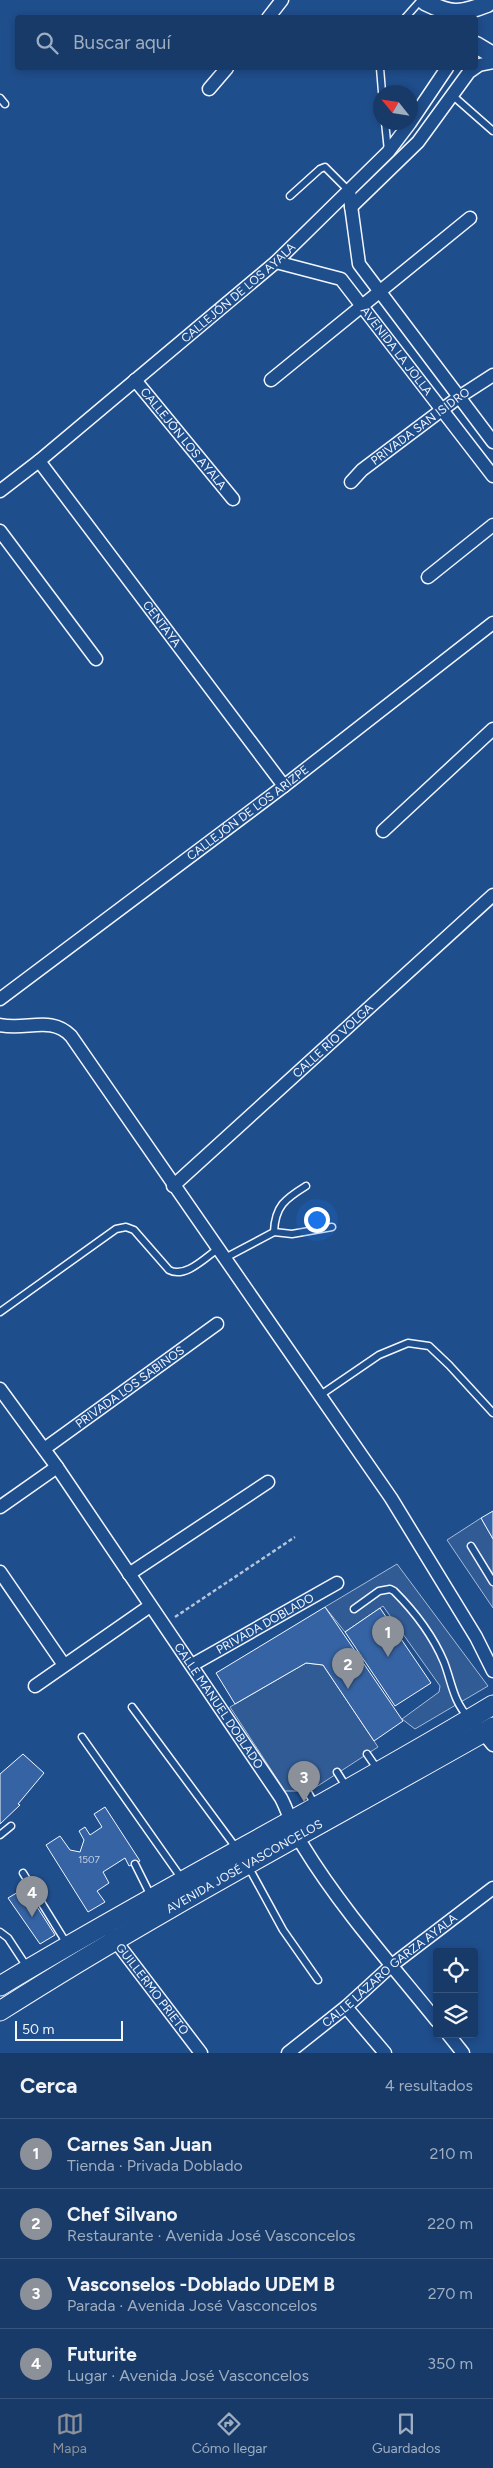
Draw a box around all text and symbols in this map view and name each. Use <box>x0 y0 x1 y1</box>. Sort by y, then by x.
search box <box>15 15 478 70</box>
icon: search <box>33 29 61 57</box>
text: Buscar aquí <box>73 31 171 54</box>
north arrow <box>373 85 418 130</box>
street label: CALLEJÓN DE LOS AYALA <box>178 240 298 346</box>
street label: AVENIDA LA JOLLA <box>358 304 435 398</box>
street label: CALLEJÓN LOS AYALA <box>137 385 229 492</box>
street label: PRIVADA SAN ISIDRO <box>368 385 472 468</box>
street label: CENTAYA <box>140 598 184 650</box>
street label: CALLEJÓN DE LOS ARIZPE <box>184 762 312 863</box>
street label: CALLE RÍO VOLGA <box>290 1001 376 1081</box>
your location <box>304 1207 330 1233</box>
street label: PRIVADA LOS SABINOS <box>73 1343 187 1431</box>
street label: PRIVADA DOBLADO <box>214 1591 316 1657</box>
pin: 1 <box>372 1616 404 1657</box>
street label: CALLE MANUEL DOBLADO <box>171 1640 266 1771</box>
pin: 2 <box>332 1648 364 1689</box>
pin: 3 <box>288 1761 320 1802</box>
street label: AVENIDA JOSÉ VASCONCELOS <box>164 1817 325 1916</box>
house number: 1507 <box>78 1853 100 1866</box>
pin: 4 <box>16 1876 48 1917</box>
street label: CALLE LÁZARO GARZA AYALA <box>319 1911 460 2030</box>
street label: GUILLERMO PRIETO <box>113 1941 192 2038</box>
map controls <box>433 1948 478 2038</box>
button: locate <box>433 1948 478 1993</box>
button: layers <box>433 1993 478 2038</box>
scale bar <box>15 2018 122 2041</box>
text: 50 m <box>22 2021 54 2038</box>
text: Cerca <box>20 2073 77 2098</box>
text: 4 resultados <box>385 2076 473 2095</box>
text: Carnes San Juan <box>67 2133 212 2156</box>
text: 1 <box>33 2144 39 2163</box>
text: 210 m <box>430 2144 473 2163</box>
text: Tienda · Privada Doblado <box>67 2156 243 2175</box>
text: Chef Silvano <box>67 2203 178 2226</box>
text: 2 <box>31 2214 41 2233</box>
text: 220 m <box>427 2214 473 2233</box>
text: Restaurante · Avenida José Vasconcelos <box>67 2226 355 2245</box>
text: Vasconselos -Doblado UDEM B <box>67 2273 335 2296</box>
text: 3 <box>32 2284 40 2303</box>
text: 270 m <box>428 2284 473 2303</box>
text: Parada · Avenida José Vasconcelos <box>67 2296 317 2315</box>
text: Futurite <box>67 2343 137 2366</box>
text: 4 <box>31 2354 41 2373</box>
text: 350 m <box>427 2354 473 2373</box>
text: Lugar · Avenida José Vasconcelos <box>67 2366 309 2385</box>
tab: Mapa <box>52 2410 87 2457</box>
tab: Cómo llegar <box>192 2410 267 2457</box>
tab: Guardados <box>372 2410 441 2457</box>

